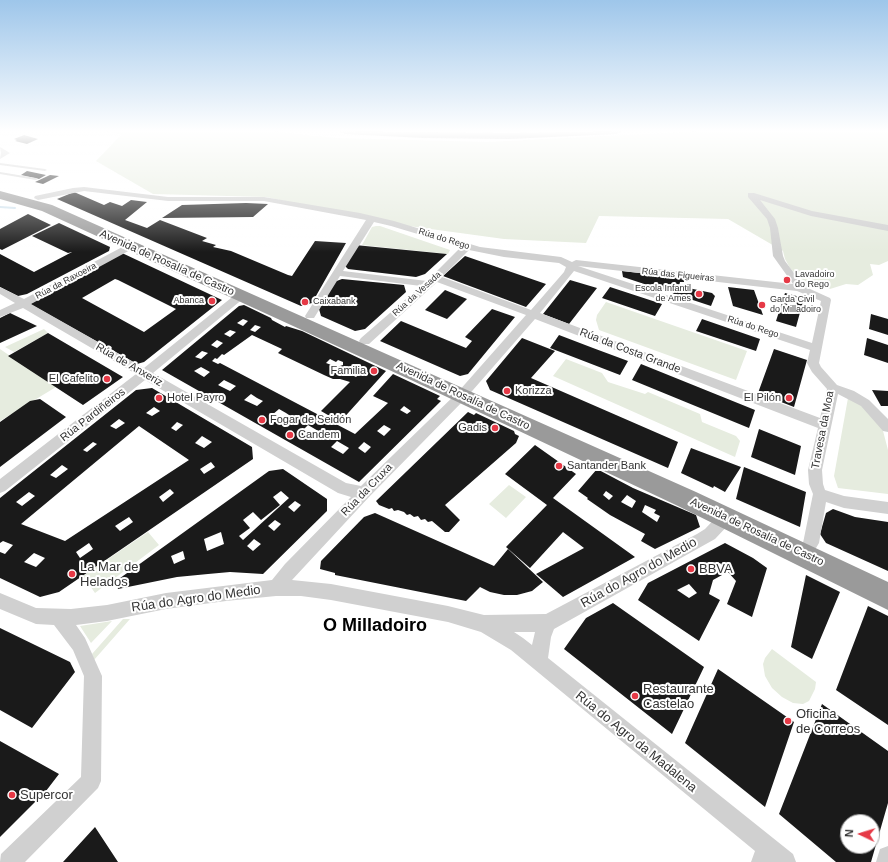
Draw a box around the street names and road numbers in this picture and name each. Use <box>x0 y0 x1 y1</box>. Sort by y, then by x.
street label: Rúa do Rego <box>417 226 471 252</box>
street label: Avenida de Rosalía de Castro <box>98 227 236 299</box>
street label: Rúa da Raxoeira <box>34 260 98 302</box>
street label: Rúa das Figueiras <box>641 266 715 284</box>
street label: Rúa da Vesada <box>391 269 443 319</box>
street label: Rúa do Rego <box>726 314 780 340</box>
street label: Rúa da Costa Grande <box>578 326 682 376</box>
street label: Rúa de Anxeriz <box>93 340 165 390</box>
street label: Avenida de Rosalía de Castro <box>394 359 532 433</box>
street label: Rúa Pardiñeiros <box>58 386 128 444</box>
street label: Travesa da Moa <box>809 390 837 470</box>
street label: Rúa da Cruxa <box>339 461 395 519</box>
street label: Avenida de Rosalía de Castro <box>688 495 826 569</box>
street label: Rúa do Agro do Medio <box>578 535 700 611</box>
street label: Rúa do Agro do Medio <box>131 582 261 616</box>
street label: Rúa do Agro da Madalena <box>572 688 700 796</box>

